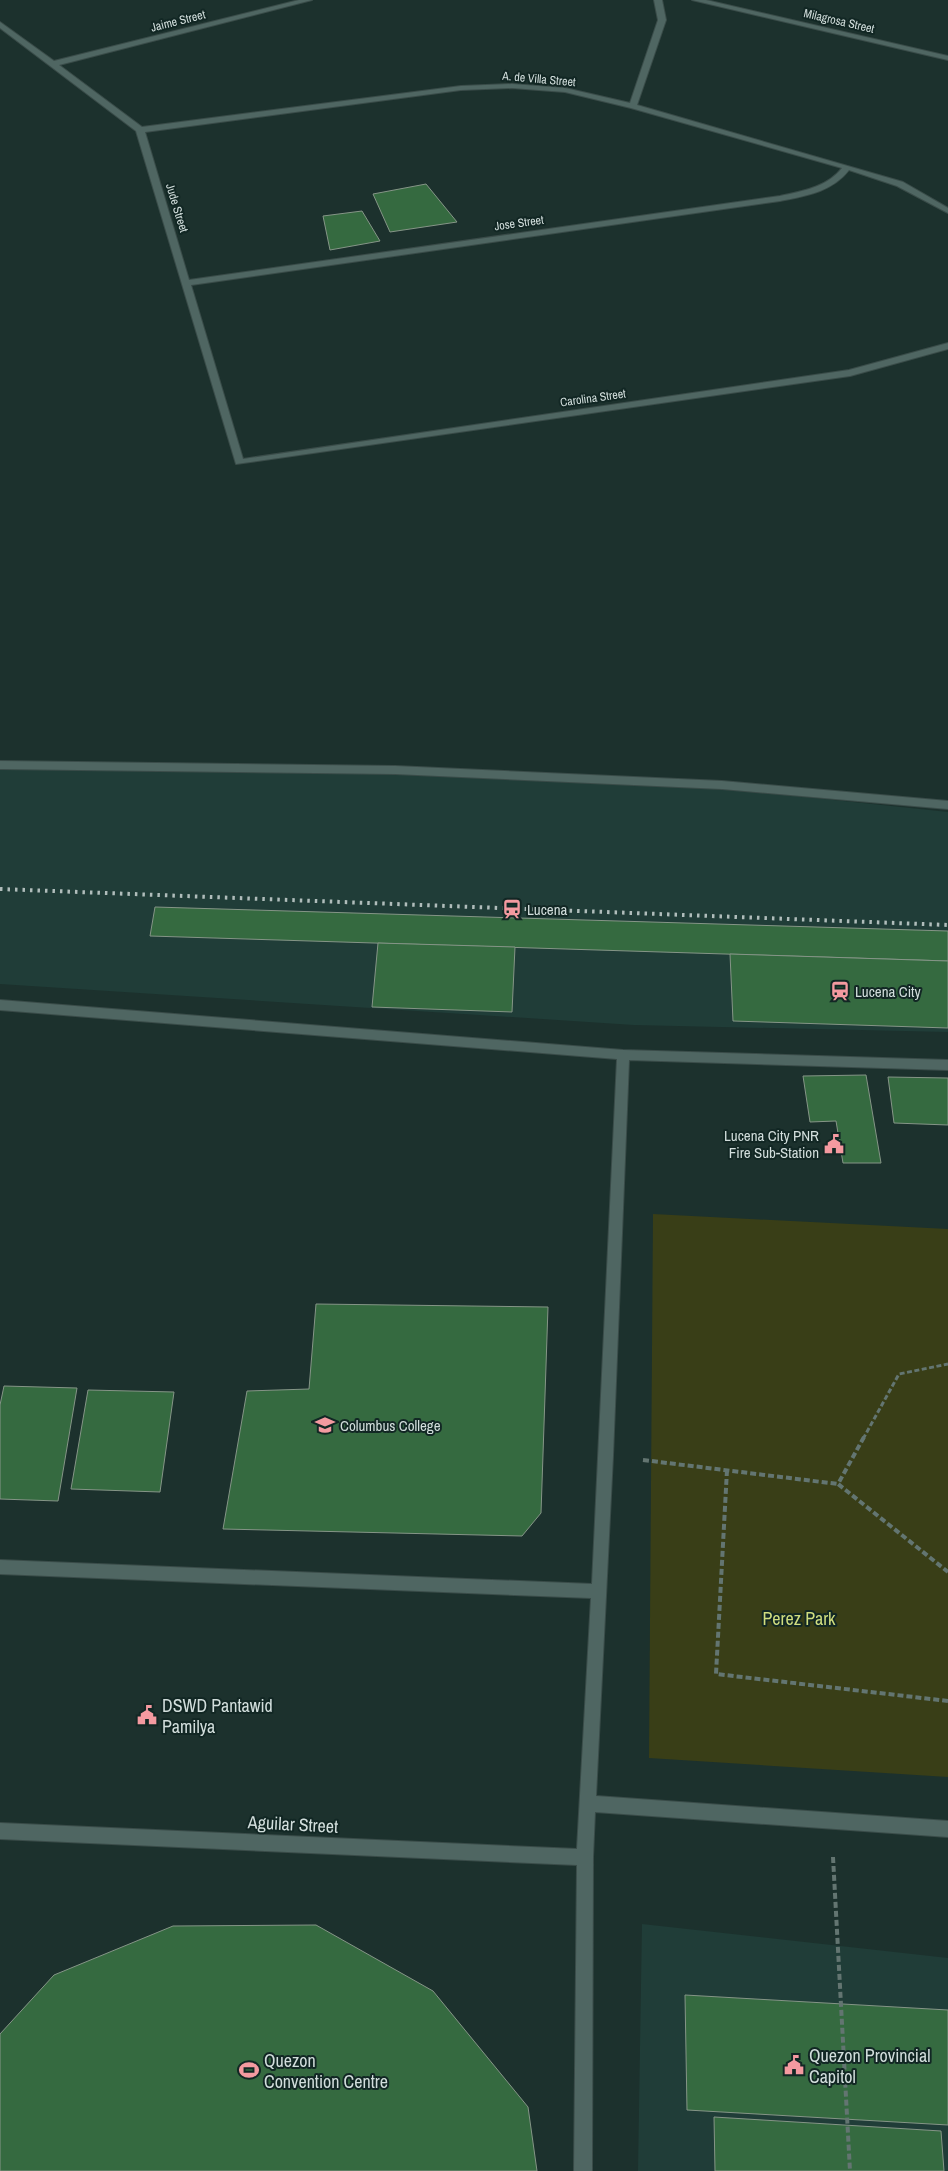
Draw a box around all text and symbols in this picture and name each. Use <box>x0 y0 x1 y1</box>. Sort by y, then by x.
street label: Milagrosa Street <box>802 5 876 37</box>
street label: Jaime Street <box>149 6 207 36</box>
street label: A. de Villa Street <box>501 68 577 90</box>
street label: Jude Street <box>162 182 192 235</box>
street label: Jose Street <box>493 212 545 234</box>
street label: Carolina Street <box>559 385 627 411</box>
station icon: Lucena <box>501 898 523 920</box>
place label: Lucena <box>527 899 568 920</box>
station icon: Lucena City <box>829 980 851 1002</box>
place label: Lucena City <box>855 981 921 1002</box>
place label: Lucena City PNR Fire Sub-Station <box>724 1125 819 1163</box>
public building icon: Lucena City PNR Fire Sub-Station <box>823 1133 845 1155</box>
school or university icon: Columbus College <box>314 1414 336 1436</box>
place label: Columbus College <box>340 1415 441 1436</box>
park label: Perez Park <box>762 1606 836 1631</box>
place label: DSWD Pantawid Pamilya <box>162 1693 273 1739</box>
public building icon: DSWD Pantawid Pamilya <box>136 1704 158 1726</box>
street label: Aguilar Street <box>246 1809 339 1839</box>
place label: Quezon Provincial Capitol <box>809 2043 930 2089</box>
place label: Quezon Convention Centre <box>264 2048 388 2094</box>
public building icon: Quezon Provincial Capitol <box>783 2054 805 2076</box>
sports icon: Quezon Convention Centre <box>238 2059 260 2081</box>

